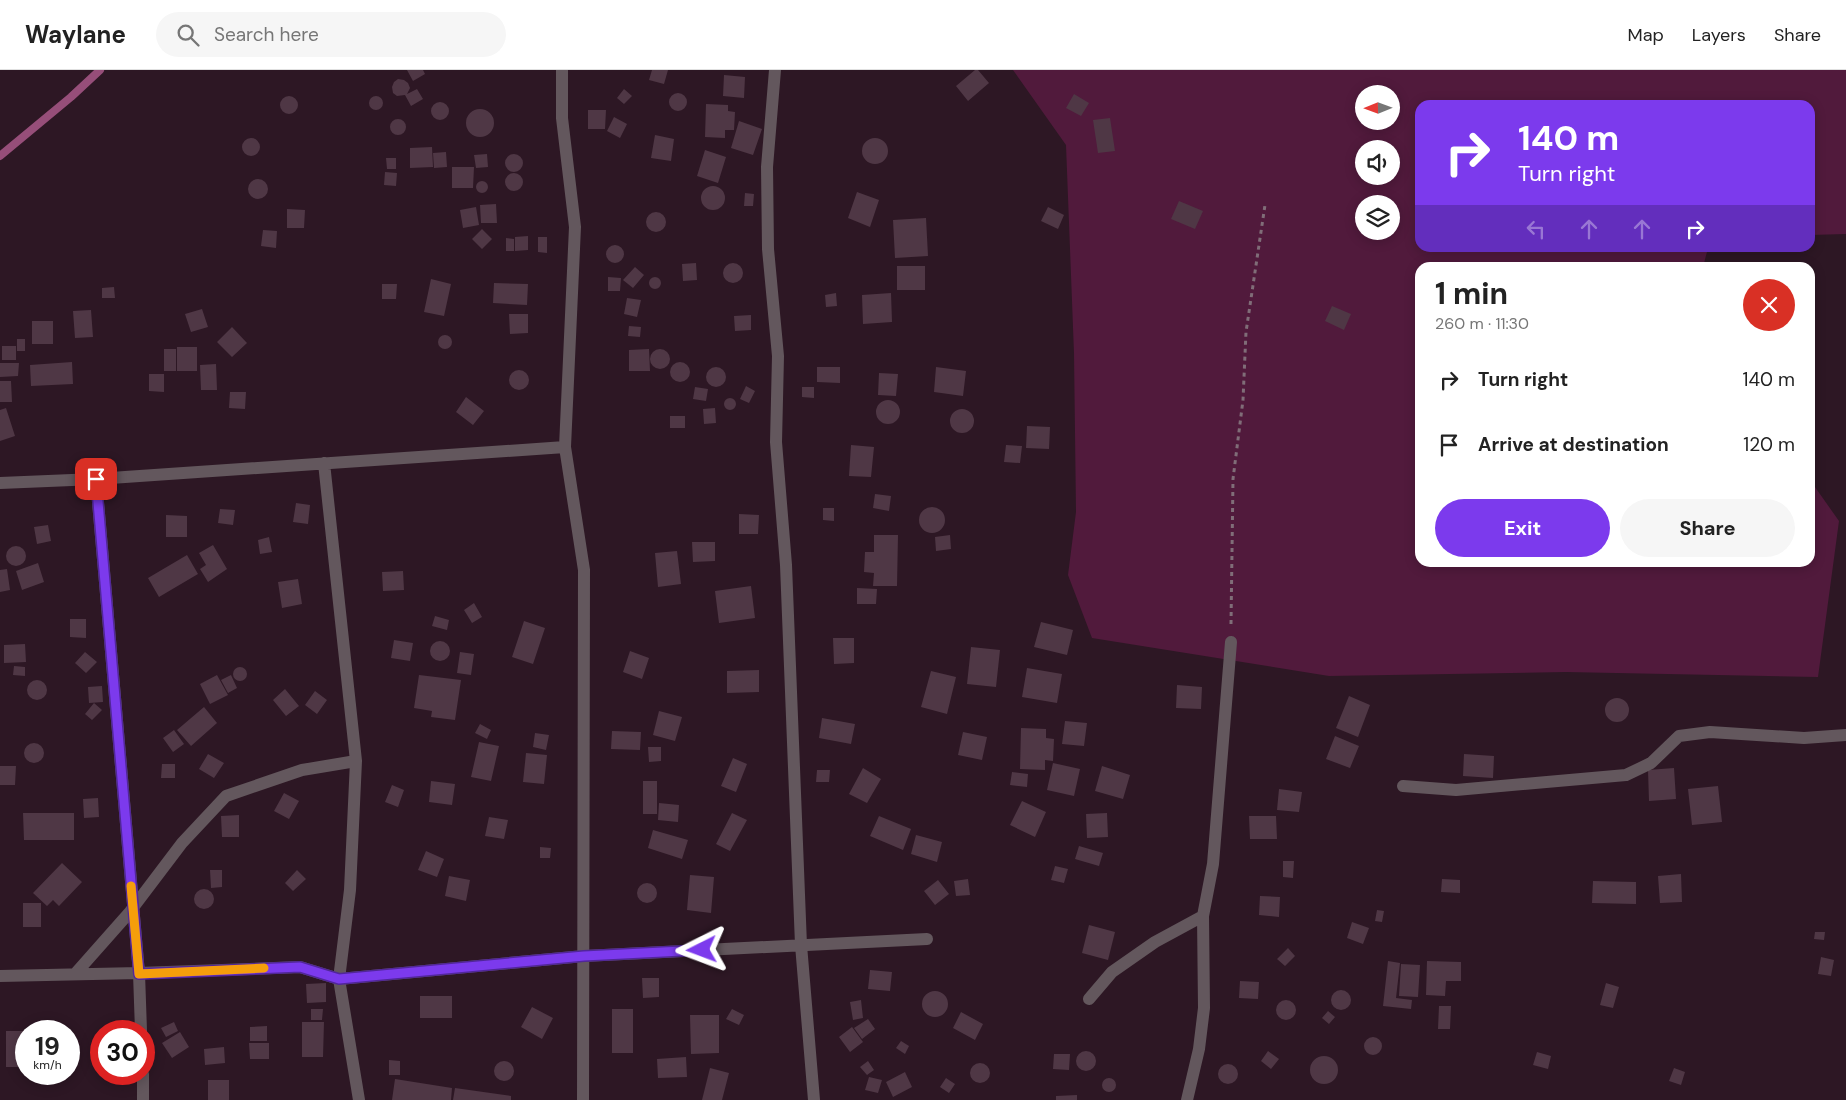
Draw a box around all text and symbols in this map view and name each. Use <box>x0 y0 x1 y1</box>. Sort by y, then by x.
search box <box>156 12 506 57</box>
text: Waylane <box>25 19 126 50</box>
icon: search <box>174 21 202 49</box>
text: Search here <box>214 22 319 47</box>
text: Map <box>1628 23 1664 47</box>
text: Layers <box>1692 23 1746 47</box>
text: Share <box>1774 23 1821 47</box>
north arrow <box>1355 85 1400 130</box>
map controls <box>1355 85 1400 240</box>
text: 140 m <box>1518 115 1619 161</box>
icon: right <box>1435 120 1500 185</box>
button: sound <box>1355 140 1400 185</box>
text: Turn right <box>1518 159 1615 188</box>
button: layers <box>1355 195 1400 240</box>
icon: left <box>1522 215 1550 243</box>
icon: ahead <box>1575 215 1603 243</box>
icon: ahead <box>1628 215 1656 243</box>
icon: right <box>1681 215 1709 243</box>
text: 1 min <box>1435 274 1508 313</box>
button: close <box>1743 279 1795 331</box>
text: 260 m · 11:30 <box>1435 313 1529 334</box>
icon: right <box>1435 366 1463 394</box>
text: Turn right <box>1478 367 1568 392</box>
text: 140 m <box>1743 367 1795 392</box>
icon: arrive <box>1435 431 1463 459</box>
text: Arrive at destination <box>1478 432 1669 457</box>
text: 120 m <box>1743 432 1795 457</box>
pin <box>75 458 117 500</box>
icon: arrive <box>82 465 110 493</box>
button: Exit <box>1435 499 1610 557</box>
button: Share <box>1620 499 1795 557</box>
position arrow <box>675 923 727 975</box>
speed limit sign: 30 <box>90 1020 155 1085</box>
text: 19 <box>35 1030 60 1063</box>
text: km/h <box>33 1057 62 1073</box>

